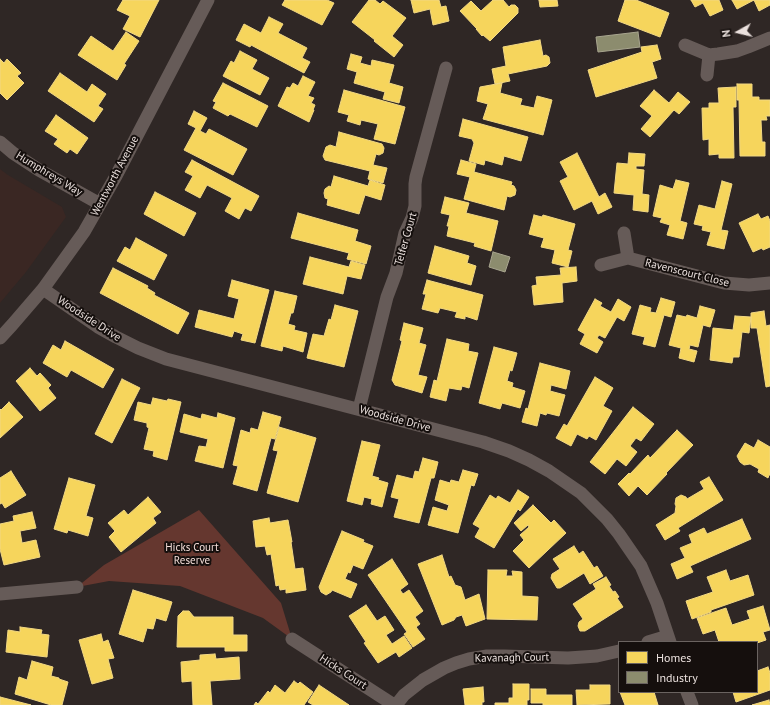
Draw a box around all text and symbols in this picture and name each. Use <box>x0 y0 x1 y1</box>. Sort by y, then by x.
north arrow <box>718 12 758 52</box>
text: N <box>719 29 734 38</box>
street label: Wentworth Avenue <box>88 134 142 218</box>
street label: Humphreys Way <box>13 149 85 199</box>
street label: Telfer Court <box>392 211 420 267</box>
street label: Ravenscourt Close <box>644 256 730 290</box>
street label: Woodside Drive <box>55 294 123 344</box>
street label: Woodside Drive <box>358 403 432 435</box>
park label: Hicks Court Reserve <box>165 541 219 567</box>
legend <box>618 641 758 693</box>
text: Homes <box>656 650 691 665</box>
street label: Kavanagh Court <box>475 651 549 665</box>
street label: Hicks Court <box>317 652 369 692</box>
text: Industry <box>656 670 698 685</box>

